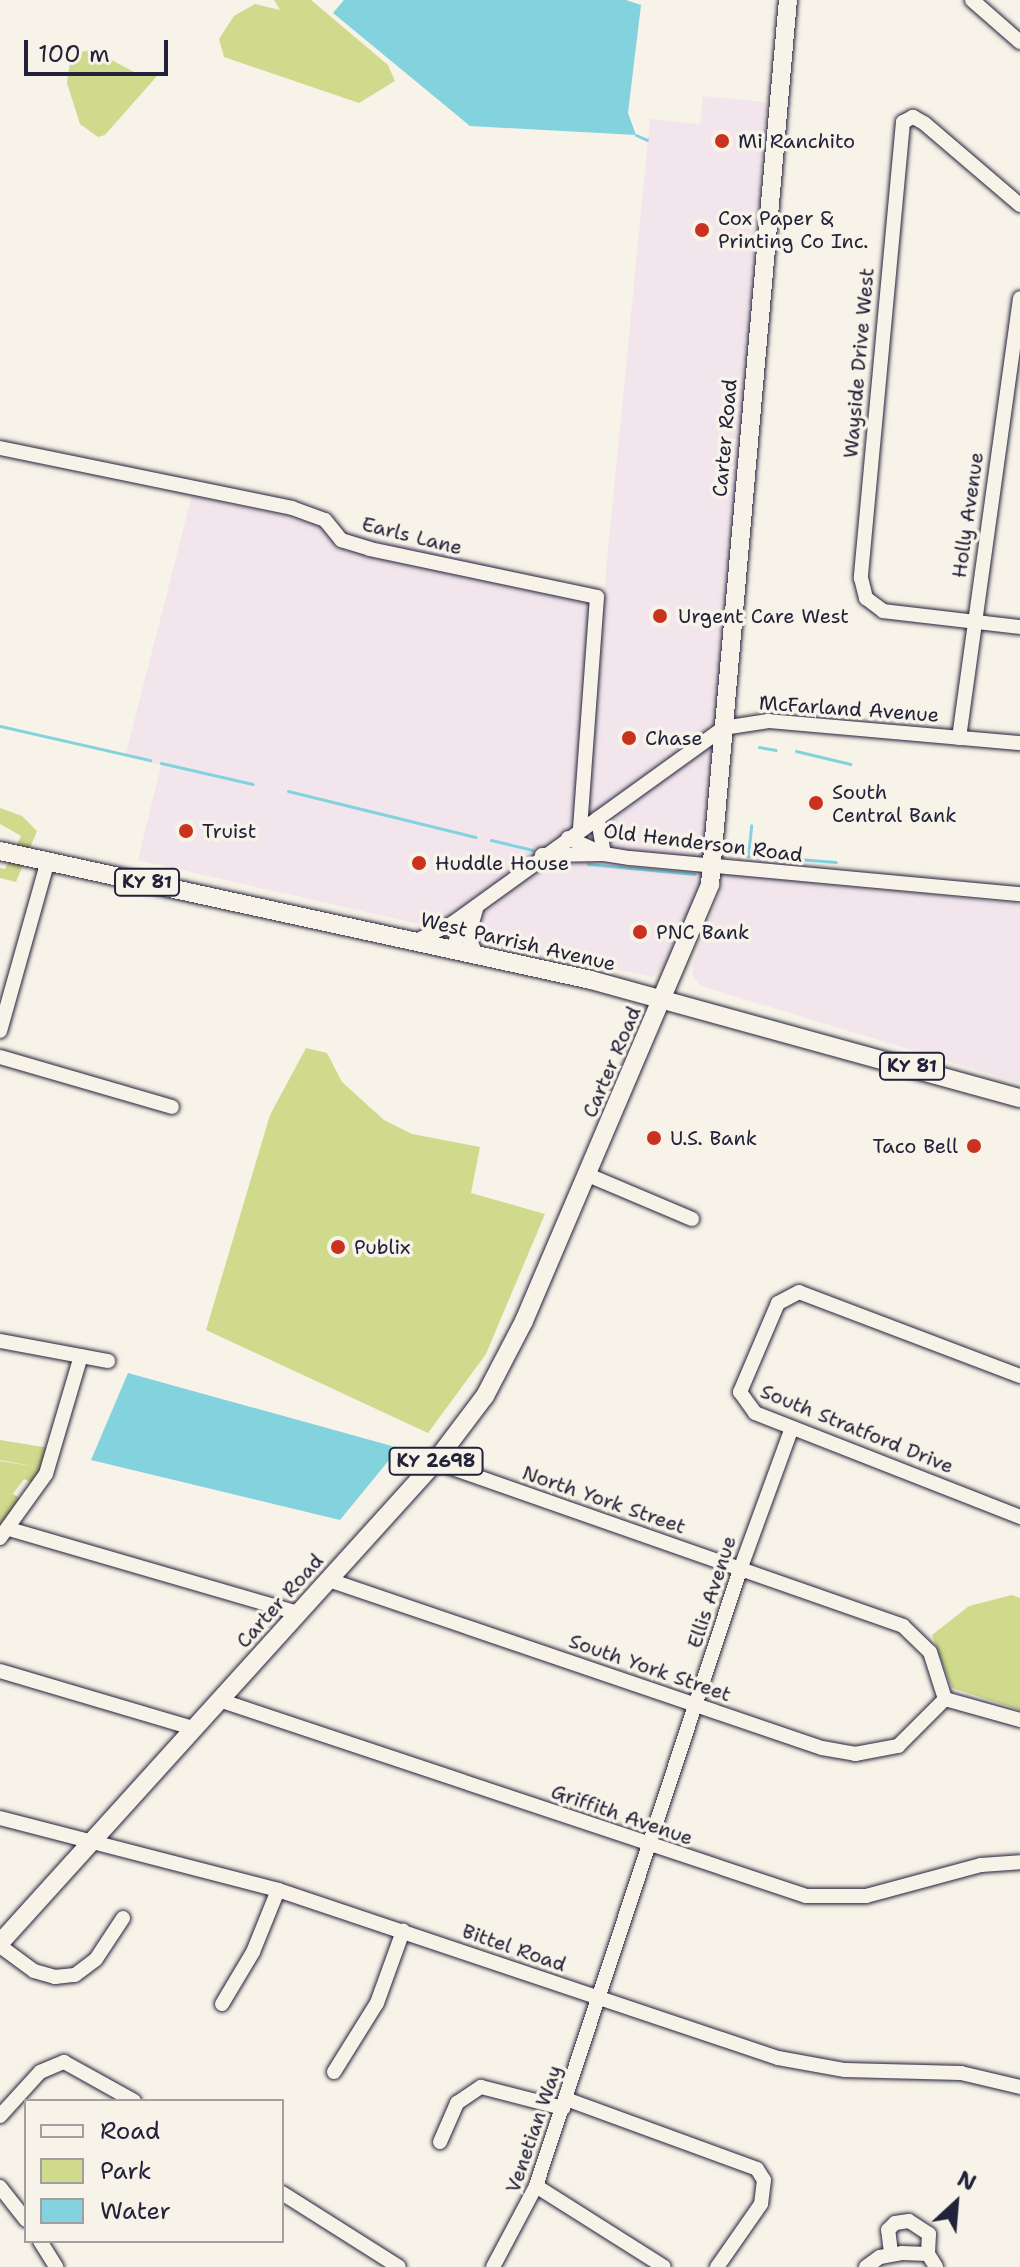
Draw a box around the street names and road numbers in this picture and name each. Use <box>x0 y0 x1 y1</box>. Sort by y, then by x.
street label: Wayside Drive West <box>839 267 879 459</box>
street label: Carter Road <box>708 378 742 498</box>
street label: Holly Avenue <box>947 451 989 579</box>
street label: Earls Lane <box>359 512 465 560</box>
street label: McFarland Avenue <box>758 691 940 727</box>
street label: Old Henderson Road <box>602 819 804 867</box>
road number: KY 81 <box>113 868 181 896</box>
street label: West Parrish Avenue <box>418 908 618 976</box>
street label: Carter Road <box>578 1003 646 1121</box>
road number: KY 81 <box>878 1052 946 1080</box>
street label: South Stratford Drive <box>757 1379 957 1479</box>
road number: KY 2698 <box>388 1447 484 1475</box>
street label: North York Street <box>519 1461 689 1539</box>
street label: Ellis Avenue <box>683 1533 741 1651</box>
street label: Carter Road <box>231 1549 329 1653</box>
street label: South York Street <box>566 1629 734 1707</box>
street label: Griffith Avenue <box>548 1779 696 1851</box>
street label: Bittel Road <box>459 1919 569 1977</box>
street label: Venetian Way <box>501 2062 567 2196</box>

